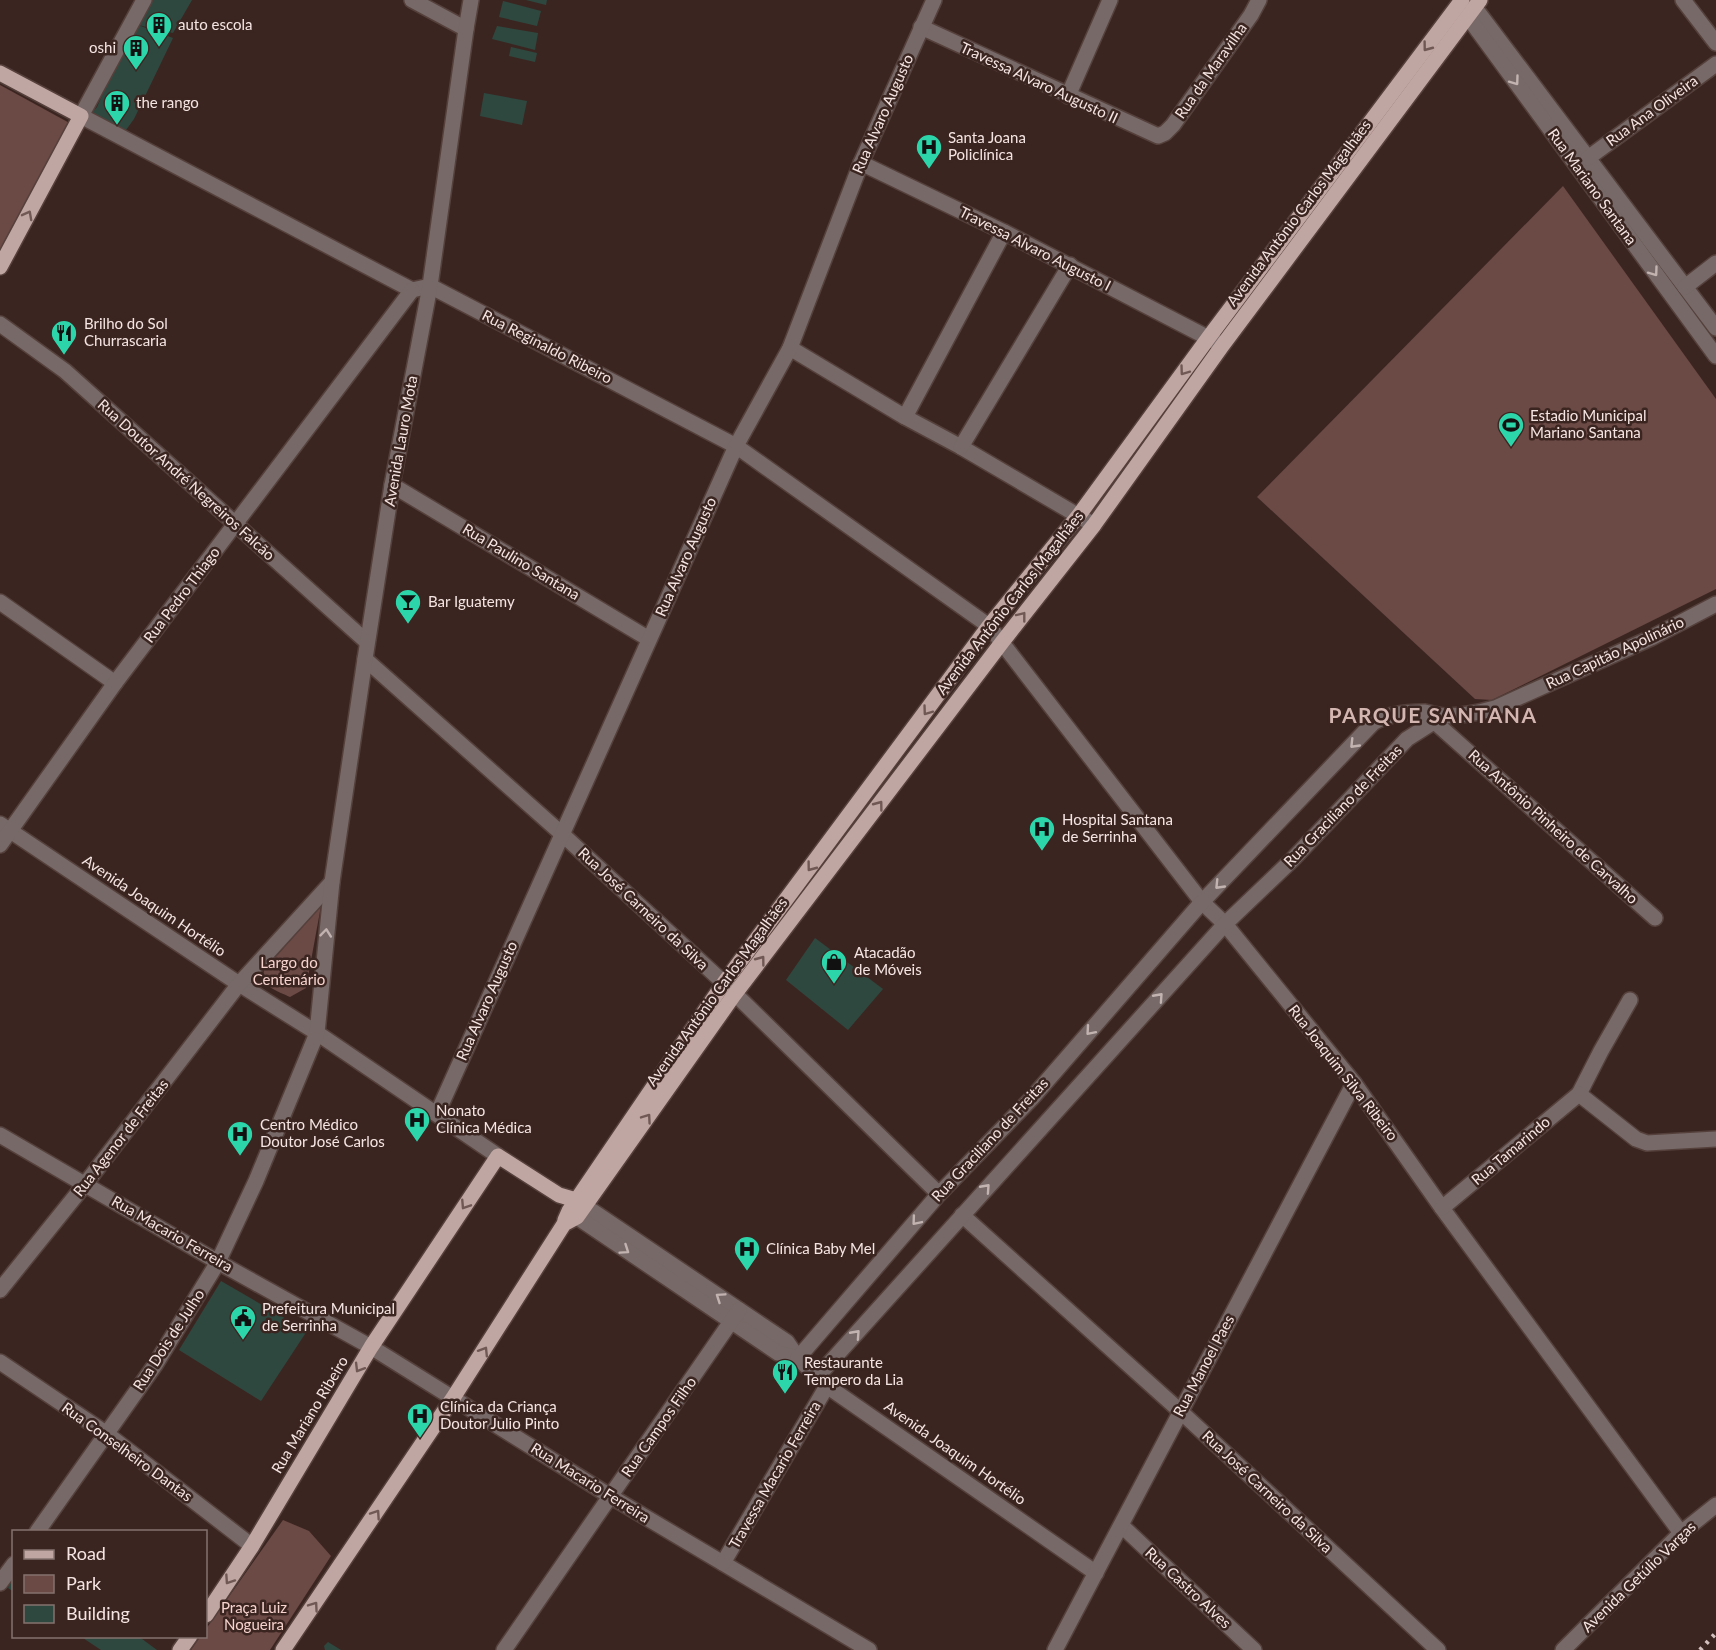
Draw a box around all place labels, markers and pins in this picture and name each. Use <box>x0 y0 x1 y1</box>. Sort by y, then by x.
building icon: auto escola <box>144 10 174 48</box>
place label: auto escola <box>178 15 252 33</box>
building icon: oshi <box>121 33 151 71</box>
place label: oshi <box>89 38 116 56</box>
building icon: the rango <box>102 88 132 126</box>
place label: the rango <box>136 93 199 111</box>
place label: Santa Joana Policlínica <box>948 128 1026 163</box>
hospital icon: Santa Joana Policlínica <box>914 132 944 170</box>
place label: Brilho do Sol Churrascaria <box>84 314 168 349</box>
restaurant icon: Brilho do Sol Churrascaria <box>49 318 79 356</box>
place label: Estadio Municipal Mariano Santana <box>1530 406 1647 441</box>
sports icon: Estadio Municipal Mariano Santana <box>1496 410 1526 448</box>
bar icon: Bar Iguatemy <box>393 587 423 625</box>
place label: Bar Iguatemy <box>428 592 515 610</box>
place label: Hospital Santana de Serrinha <box>1062 810 1173 845</box>
hospital icon: Hospital Santana de Serrinha <box>1027 814 1057 852</box>
place label: Atacadão de Móveis <box>854 943 922 978</box>
shop icon: Atacadão de Móveis <box>819 947 849 985</box>
place label: Nonato Clínica Médica <box>436 1101 532 1136</box>
hospital icon: Nonato Clínica Médica <box>402 1105 432 1143</box>
place label: Centro Médico Doutor José Carlos <box>260 1115 385 1150</box>
hospital icon: Centro Médico Doutor José Carlos <box>225 1119 255 1157</box>
hospital icon: Clínica Baby Mel <box>732 1234 762 1272</box>
place label: Clínica Baby Mel <box>766 1239 875 1257</box>
place label: Prefeitura Municipal de Serrinha <box>262 1299 395 1334</box>
public building icon: Prefeitura Municipal de Serrinha <box>228 1303 258 1341</box>
place label: Restaurante Tempero da Lia <box>804 1353 904 1388</box>
restaurant icon: Restaurante Tempero da Lia <box>770 1357 800 1395</box>
place label: Clínica da Criança Doutor Julio Pinto <box>440 1397 559 1432</box>
hospital icon: Clínica da Criança Doutor Julio Pinto <box>405 1401 435 1439</box>

